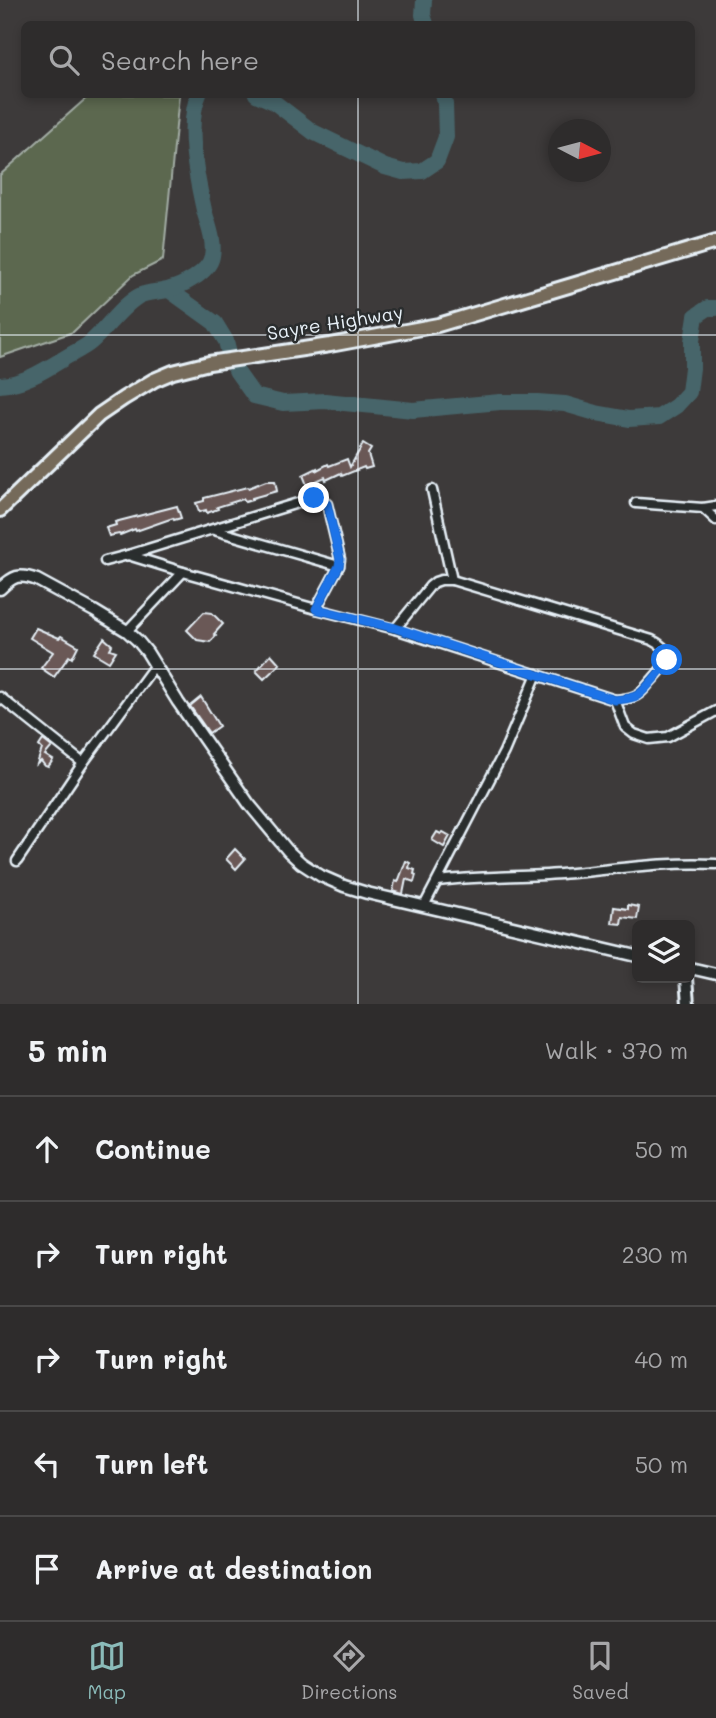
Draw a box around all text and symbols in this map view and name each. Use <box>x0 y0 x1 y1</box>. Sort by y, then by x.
search box <box>21 21 695 98</box>
icon: search <box>45 41 83 79</box>
text: Search here <box>101 43 259 77</box>
north arrow <box>548 119 611 182</box>
street label: Sayre Highway <box>265 299 405 345</box>
route end <box>298 482 329 513</box>
route start <box>651 644 682 675</box>
map controls <box>632 920 695 983</box>
button: layers <box>632 920 695 983</box>
text: 5 min <box>28 1030 108 1070</box>
text: Walk · 370 m <box>545 1035 688 1065</box>
icon: ahead <box>28 1130 66 1168</box>
text: Continue <box>95 1132 211 1166</box>
text: 50 m <box>635 1134 688 1164</box>
icon: right <box>28 1235 66 1273</box>
text: Turn right <box>95 1237 228 1271</box>
text: 230 m <box>622 1239 688 1269</box>
icon: right <box>28 1340 66 1378</box>
text: Turn right <box>95 1342 228 1376</box>
text: 40 m <box>635 1344 688 1374</box>
icon: left <box>28 1445 66 1483</box>
text: Turn left <box>95 1447 208 1481</box>
text: 50 m <box>635 1449 688 1479</box>
icon: arrive <box>28 1550 66 1588</box>
text: Arrive at destination <box>95 1552 372 1586</box>
tab: Map <box>87 1637 126 1704</box>
tab: Directions <box>301 1637 397 1704</box>
tab: Saved <box>572 1637 629 1704</box>

